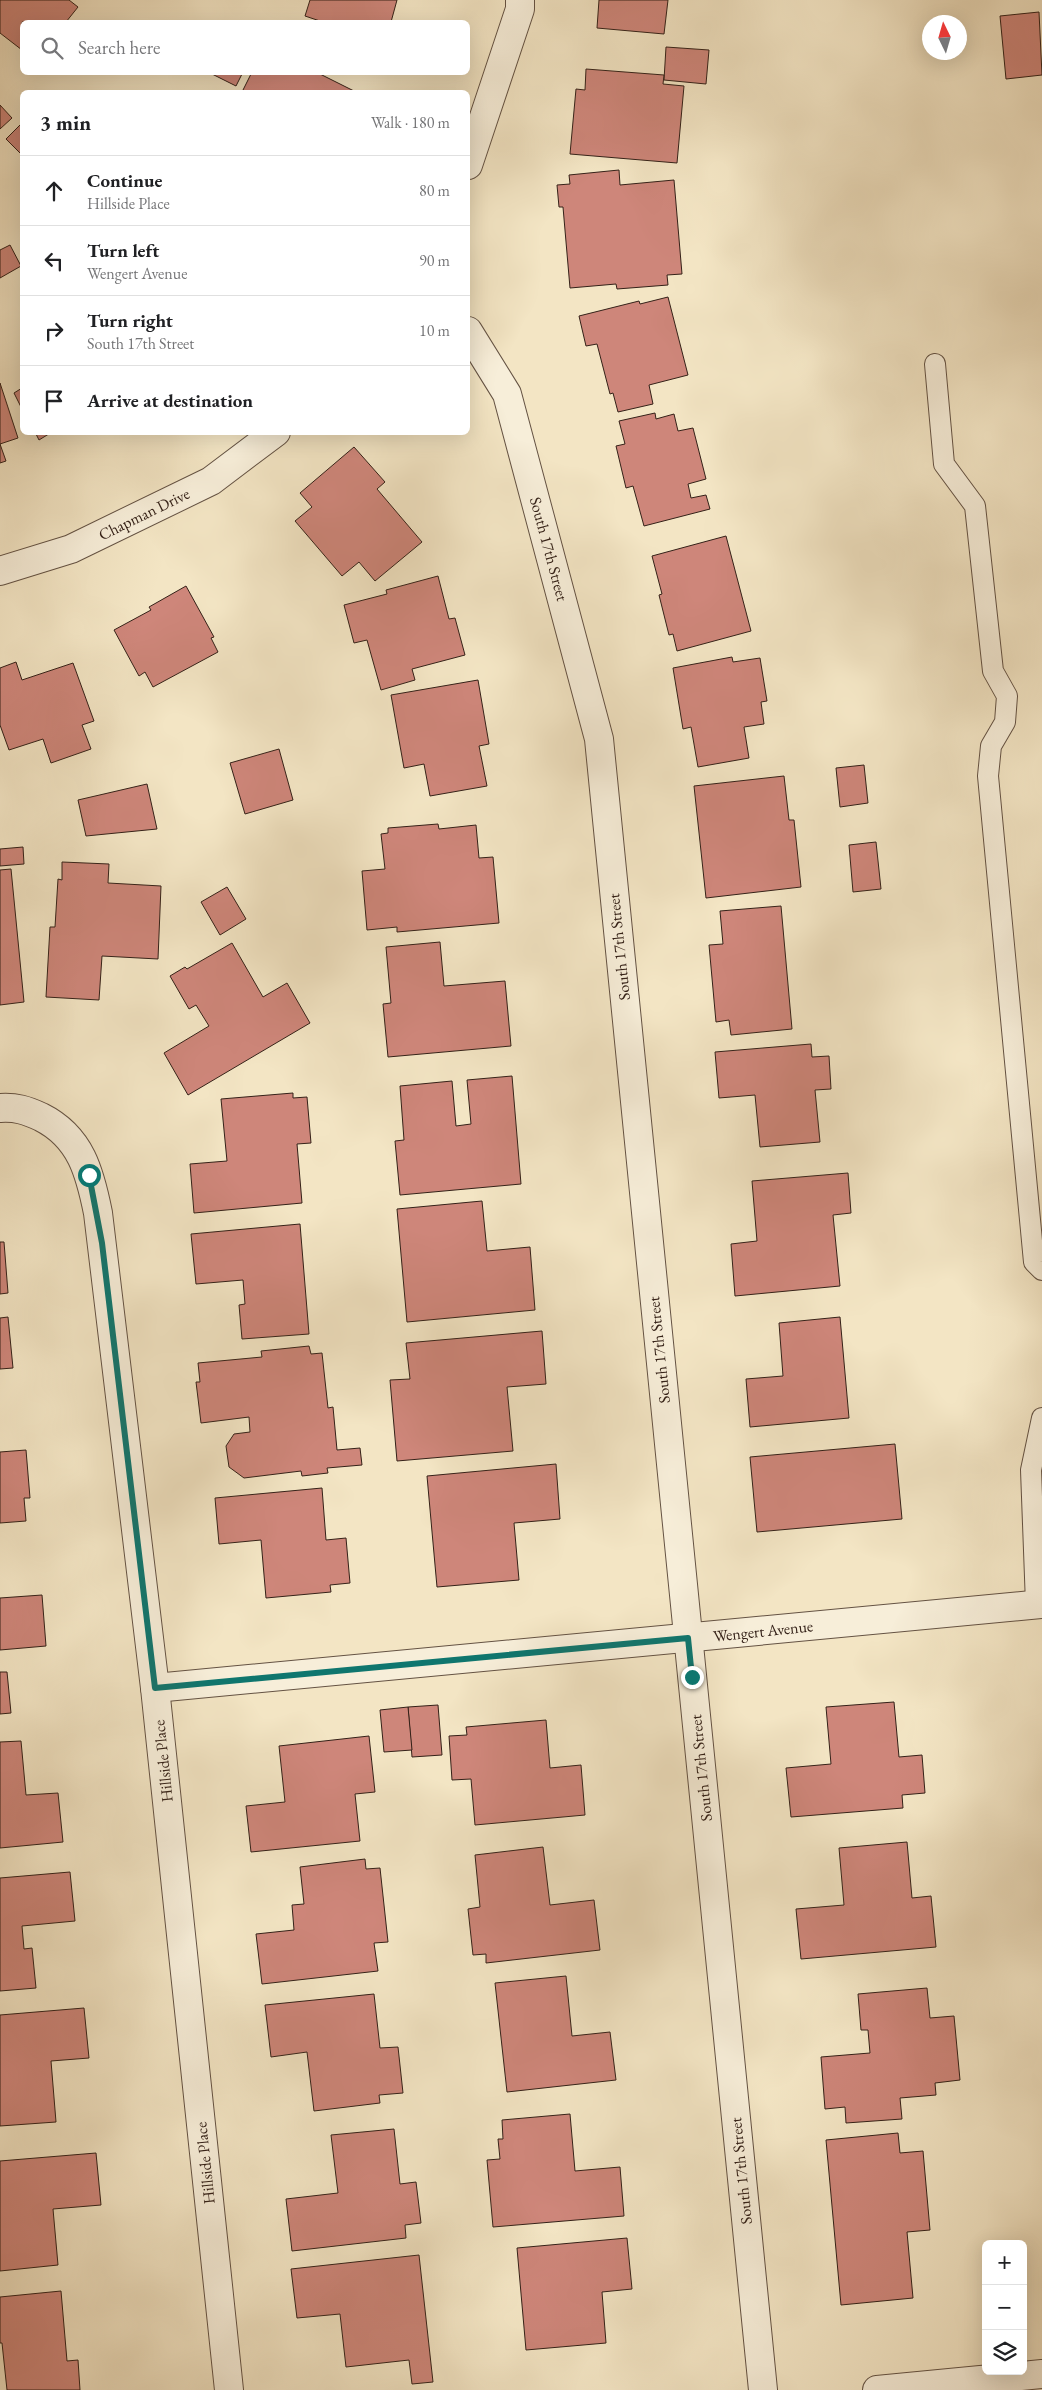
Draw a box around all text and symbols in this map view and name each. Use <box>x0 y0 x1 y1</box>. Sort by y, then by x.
north arrow <box>922 15 967 60</box>
search box <box>20 20 470 75</box>
icon: search <box>38 34 66 62</box>
text: Search here <box>78 35 160 60</box>
text: 3 min <box>40 109 91 136</box>
text: Walk · 180 m <box>371 112 450 133</box>
text: Continue <box>87 168 162 193</box>
icon: ahead <box>40 177 68 205</box>
text: 80 m <box>419 180 450 201</box>
text: Hillside Place <box>87 193 170 214</box>
text: Turn left <box>87 238 159 263</box>
icon: left <box>40 247 68 275</box>
text: 90 m <box>419 250 450 271</box>
text: Wengert Avenue <box>87 263 187 284</box>
text: Turn right <box>87 308 173 333</box>
icon: right <box>40 317 68 345</box>
text: 10 m <box>419 320 450 341</box>
text: South 17th Street <box>87 333 194 354</box>
icon: arrive <box>40 387 68 415</box>
text: Arrive at destination <box>87 388 253 413</box>
street label: Chapman Drive <box>95 483 193 545</box>
street label: South 17th Street <box>525 494 573 604</box>
street label: South 17th Street <box>603 893 635 1001</box>
route start <box>78 1164 101 1187</box>
street label: South 17th Street <box>643 1296 675 1404</box>
street label: Wengert Avenue <box>712 1615 814 1647</box>
route end <box>681 1666 704 1689</box>
street label: South 17th Street <box>685 1714 717 1822</box>
street label: Hillside Place <box>148 1719 178 1803</box>
street label: South 17th Street <box>725 2117 757 2225</box>
street label: Hillside Place <box>190 2121 220 2205</box>
map controls <box>982 2240 1027 2375</box>
button: + <box>982 2240 1027 2285</box>
button: − <box>982 2285 1027 2330</box>
button: layers <box>982 2330 1027 2375</box>

